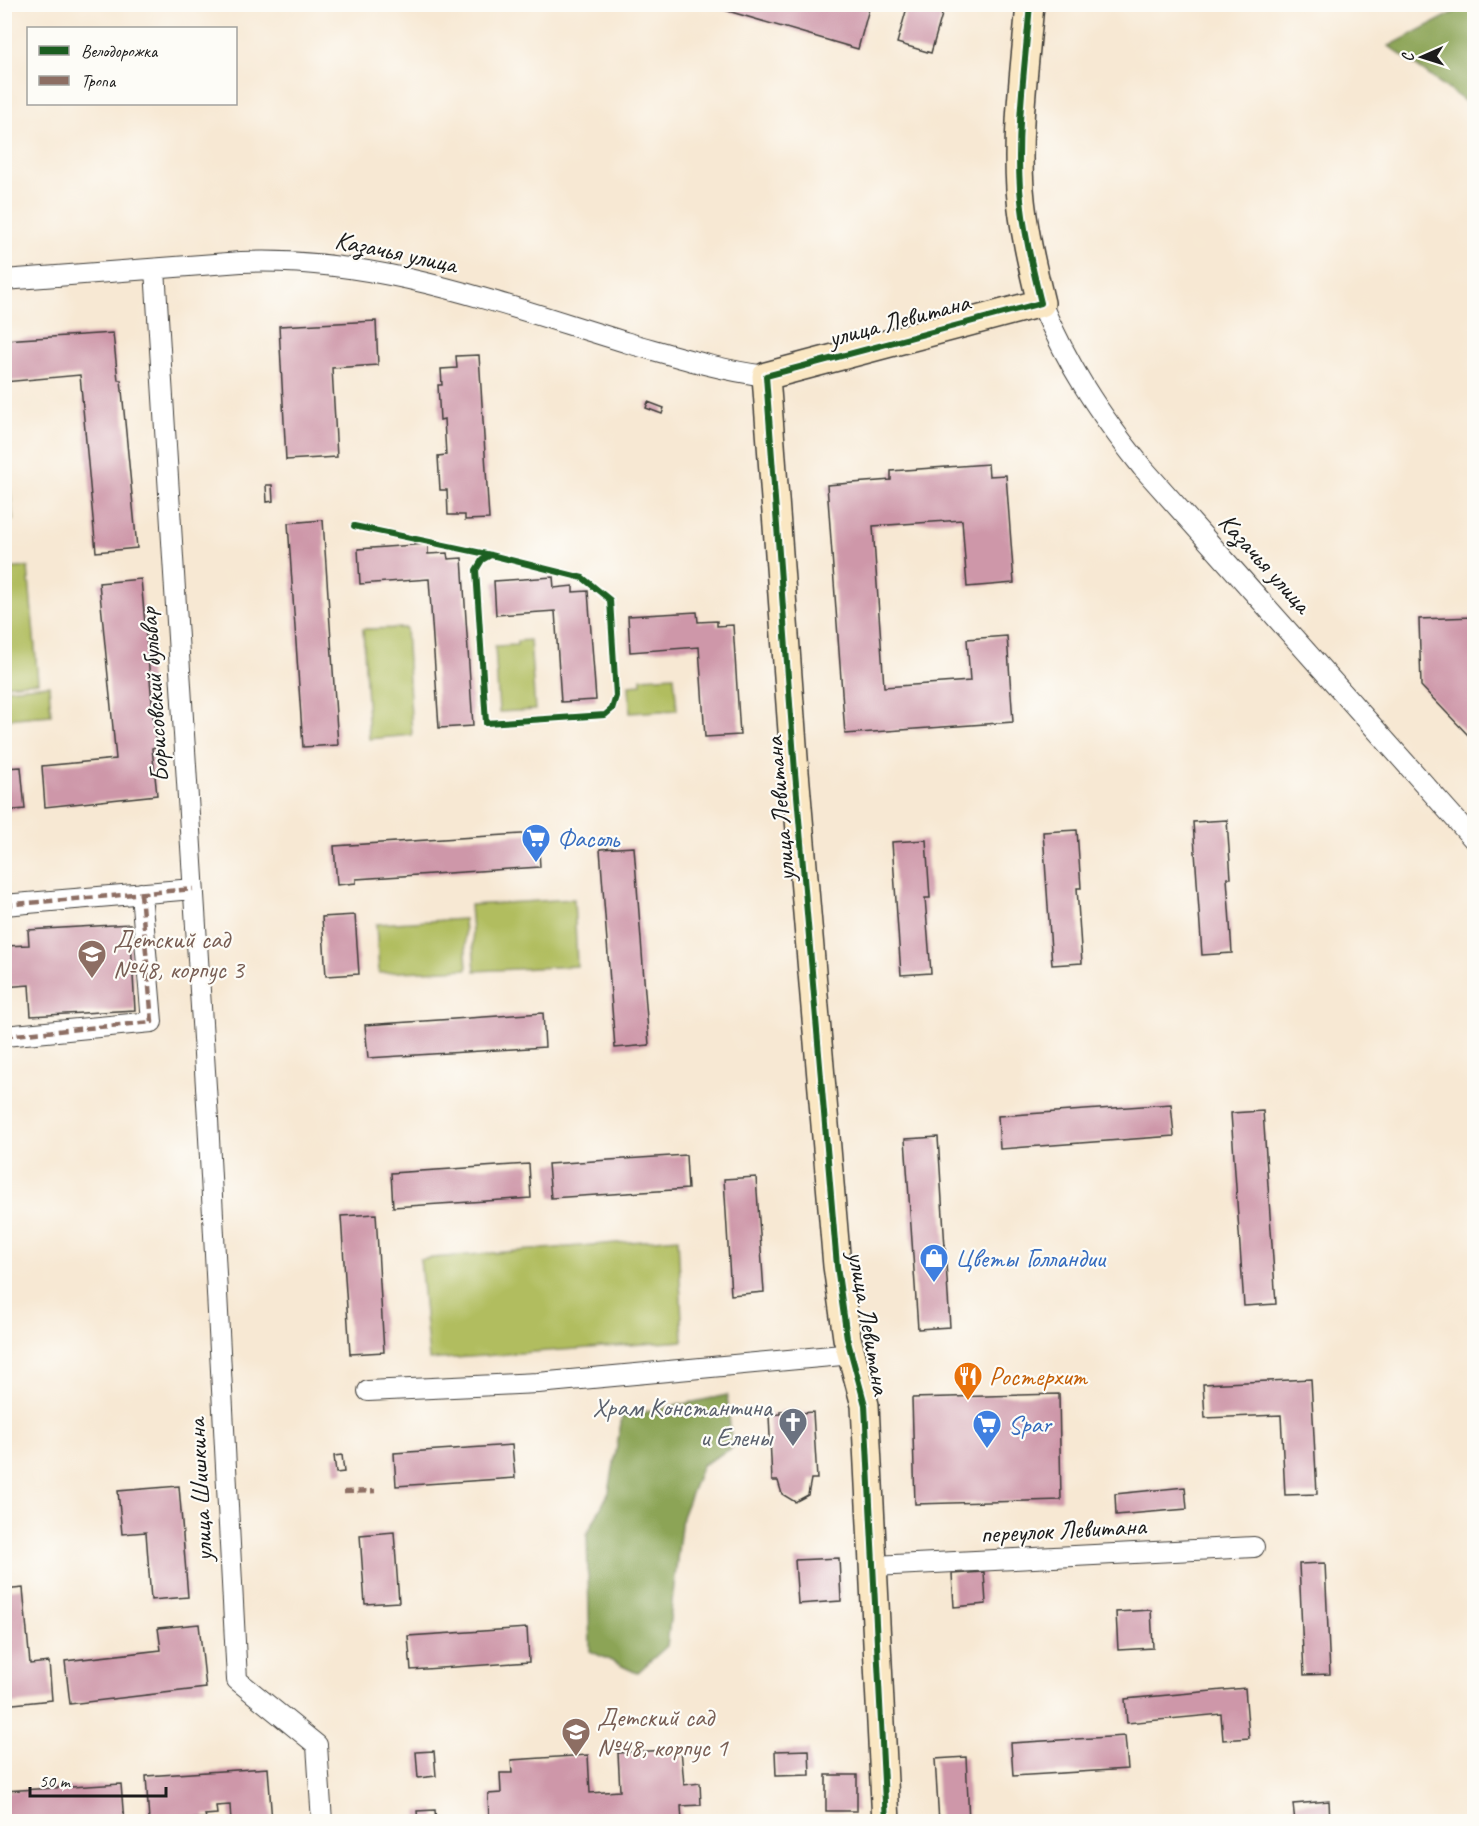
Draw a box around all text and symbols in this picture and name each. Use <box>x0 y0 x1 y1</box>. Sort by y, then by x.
legend <box>27 27 237 105</box>
north arrow <box>1392 27 1452 87</box>
text: Велодорожка <box>81 40 159 62</box>
text: С <box>1398 51 1418 62</box>
text: Тропа <box>81 70 117 92</box>
street label: Казачья улица <box>332 223 462 282</box>
street label: улица Левитана <box>823 285 975 355</box>
street label: Казачья улица <box>1211 506 1320 622</box>
street label: Борисовский бульвар <box>131 604 177 784</box>
street label: улица Левитана <box>757 734 803 885</box>
supermarket icon: Фасоль <box>520 822 552 864</box>
place label: Фасоль <box>557 822 621 855</box>
place label: Детский сад №48, корпус 3 <box>113 923 246 986</box>
school or university icon: Детский сад №48, корпус 3 <box>76 938 108 980</box>
shop icon: Цветы Голландии <box>918 1242 950 1284</box>
place label: Цветы Голландии <box>955 1242 1107 1275</box>
street label: улица Левитана <box>840 1247 898 1399</box>
restaurant icon: Ростерхит <box>952 1360 984 1402</box>
place label: Ростерхит <box>989 1360 1089 1393</box>
place label: Храм Константина и Елены <box>592 1391 774 1454</box>
church icon: Храм Константина и Елены <box>777 1406 809 1448</box>
supermarket icon: Spar <box>971 1408 1003 1450</box>
place label: Spar <box>1008 1408 1053 1441</box>
street label: улица Шишкина <box>180 1415 220 1564</box>
street label: переулок Левитана <box>979 1509 1148 1551</box>
place label: Детский сад №48, корпус 1 <box>597 1701 729 1764</box>
school or university icon: Детский сад №48, корпус 1 <box>560 1716 592 1758</box>
scale bar <box>30 1760 166 1798</box>
text: 50 m <box>39 1770 72 1792</box>

